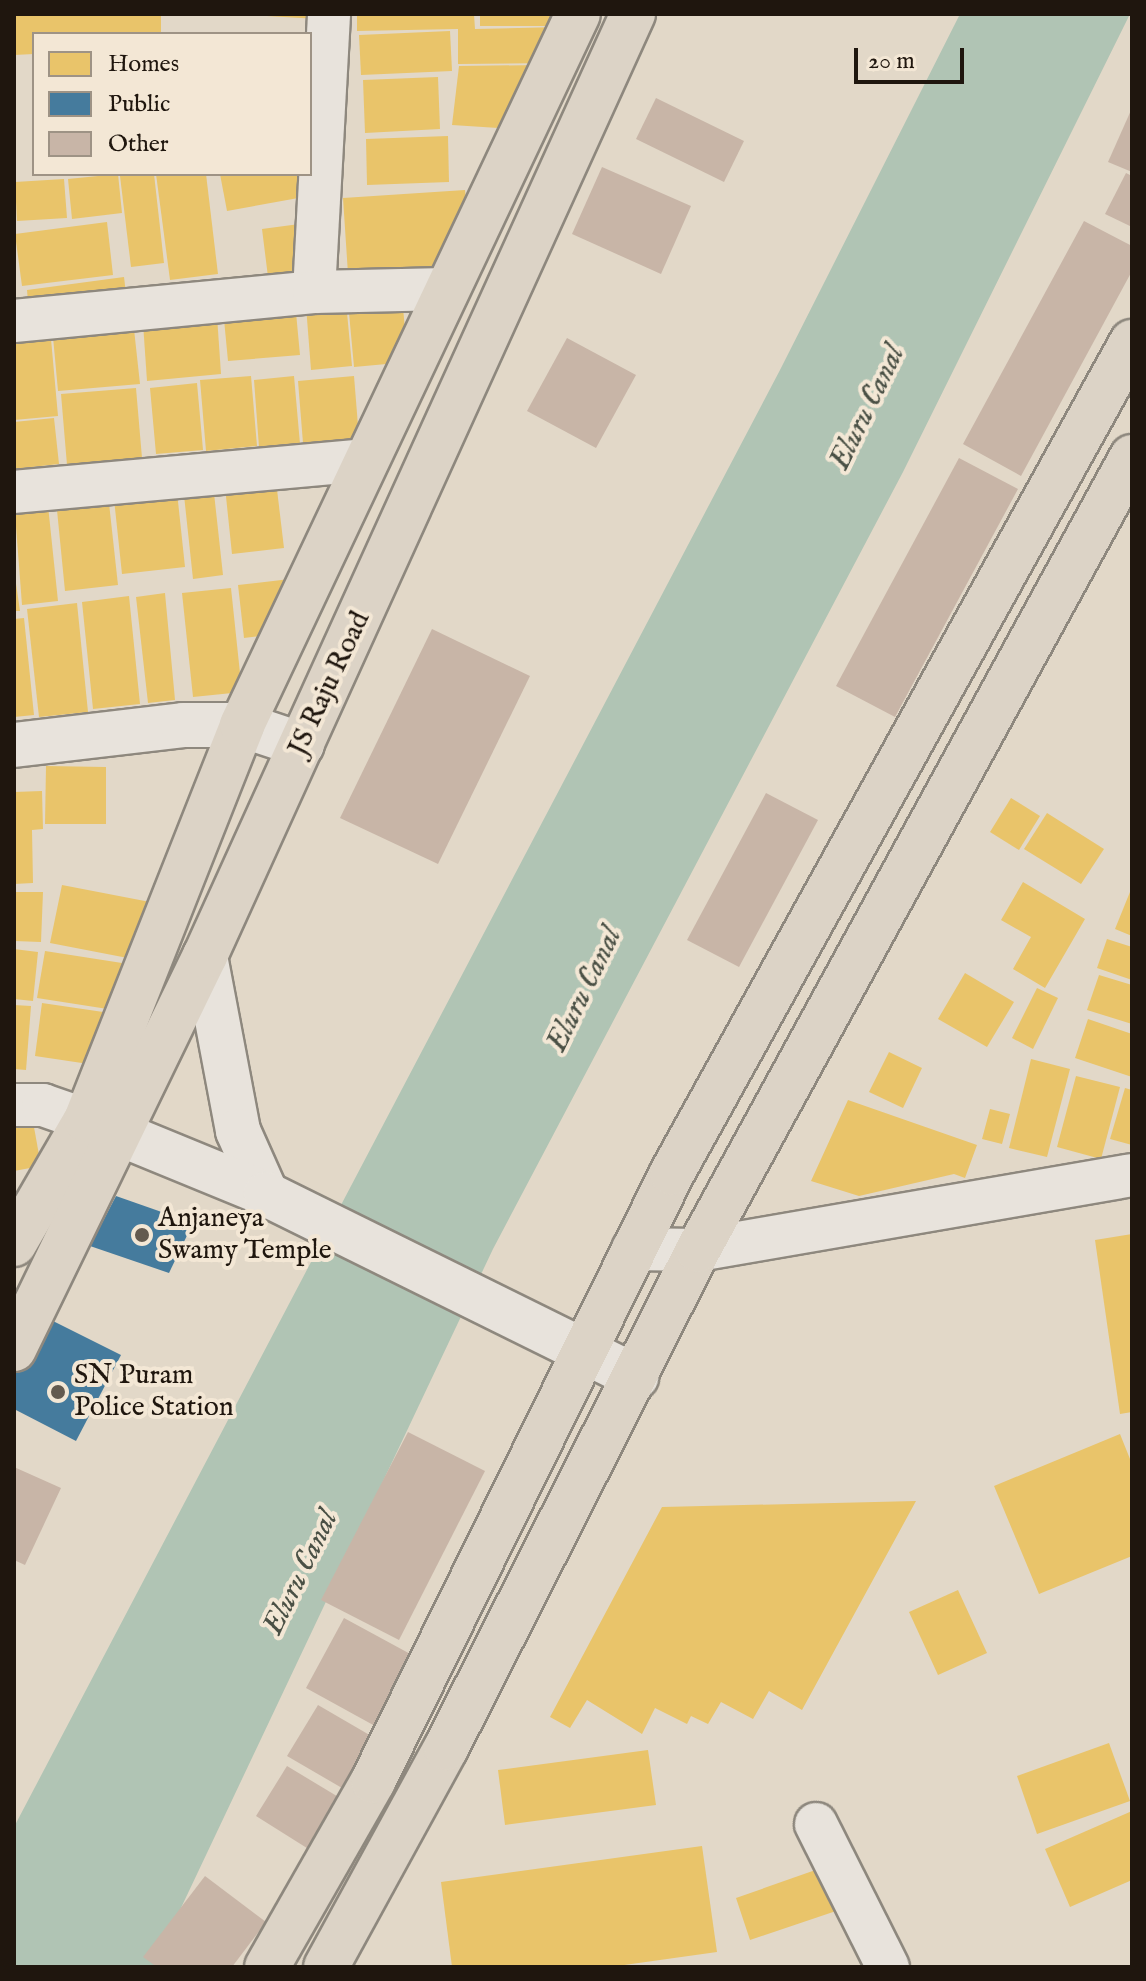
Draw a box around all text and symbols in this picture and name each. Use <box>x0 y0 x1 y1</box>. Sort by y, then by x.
legend <box>32 32 312 176</box>
scale bar <box>858 32 968 82</box>
text: 20 m <box>868 46 915 77</box>
text: Homes <box>108 49 179 80</box>
text: Public <box>108 89 170 120</box>
text: Other <box>108 129 169 160</box>
water label: Eluru Canal <box>823 340 913 476</box>
street label: JS Raju Road <box>282 606 378 762</box>
water label: Eluru Canal <box>540 922 630 1058</box>
place label: Anjaneya Swamy Temple <box>158 1202 332 1268</box>
marker: Anjaneya Swamy Temple <box>133 1226 151 1244</box>
place label: SN Puram Police Station <box>74 1359 234 1425</box>
marker: SN Puram Police Station <box>49 1383 67 1401</box>
water label: Eluru Canal <box>256 1505 346 1641</box>

